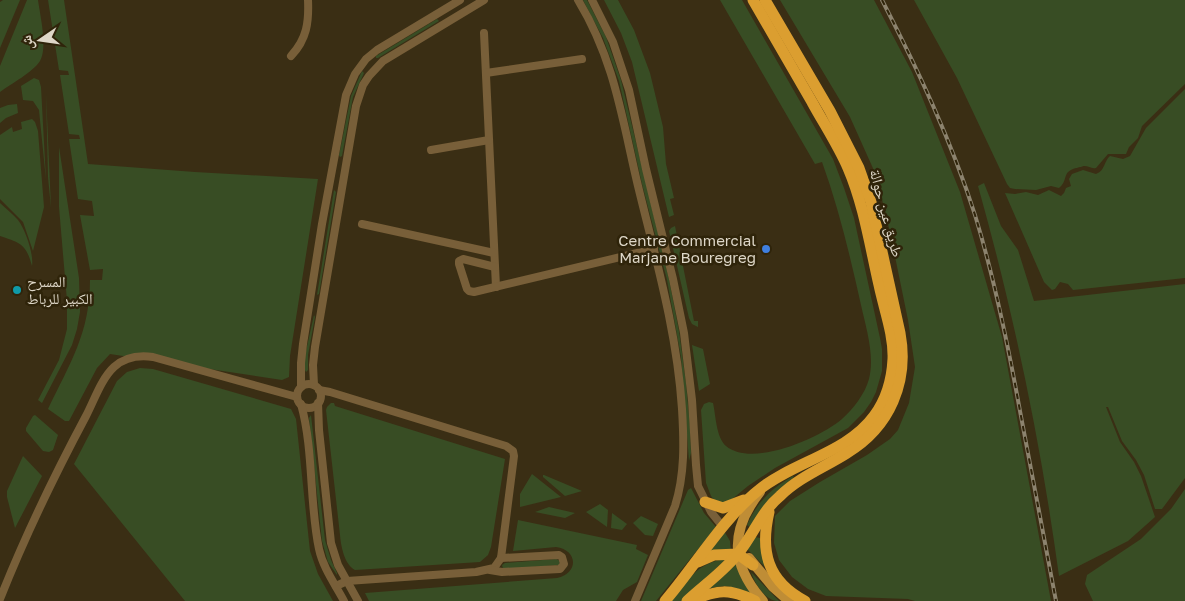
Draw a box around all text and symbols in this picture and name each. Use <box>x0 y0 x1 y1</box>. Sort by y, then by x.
north arrow <box>15 15 65 65</box>
text: ش <box>17 34 38 52</box>
street label: طريق عين حوالة <box>865 167 907 259</box>
place label: Centre Commercial Marjane Bouregreg <box>618 231 756 266</box>
marker: Centre Commercial Marjane Bouregreg <box>760 243 772 255</box>
place label: المسرح الكبير للرباط <box>27 272 93 308</box>
marker: المسرح الكبير للرباط <box>11 284 23 296</box>

